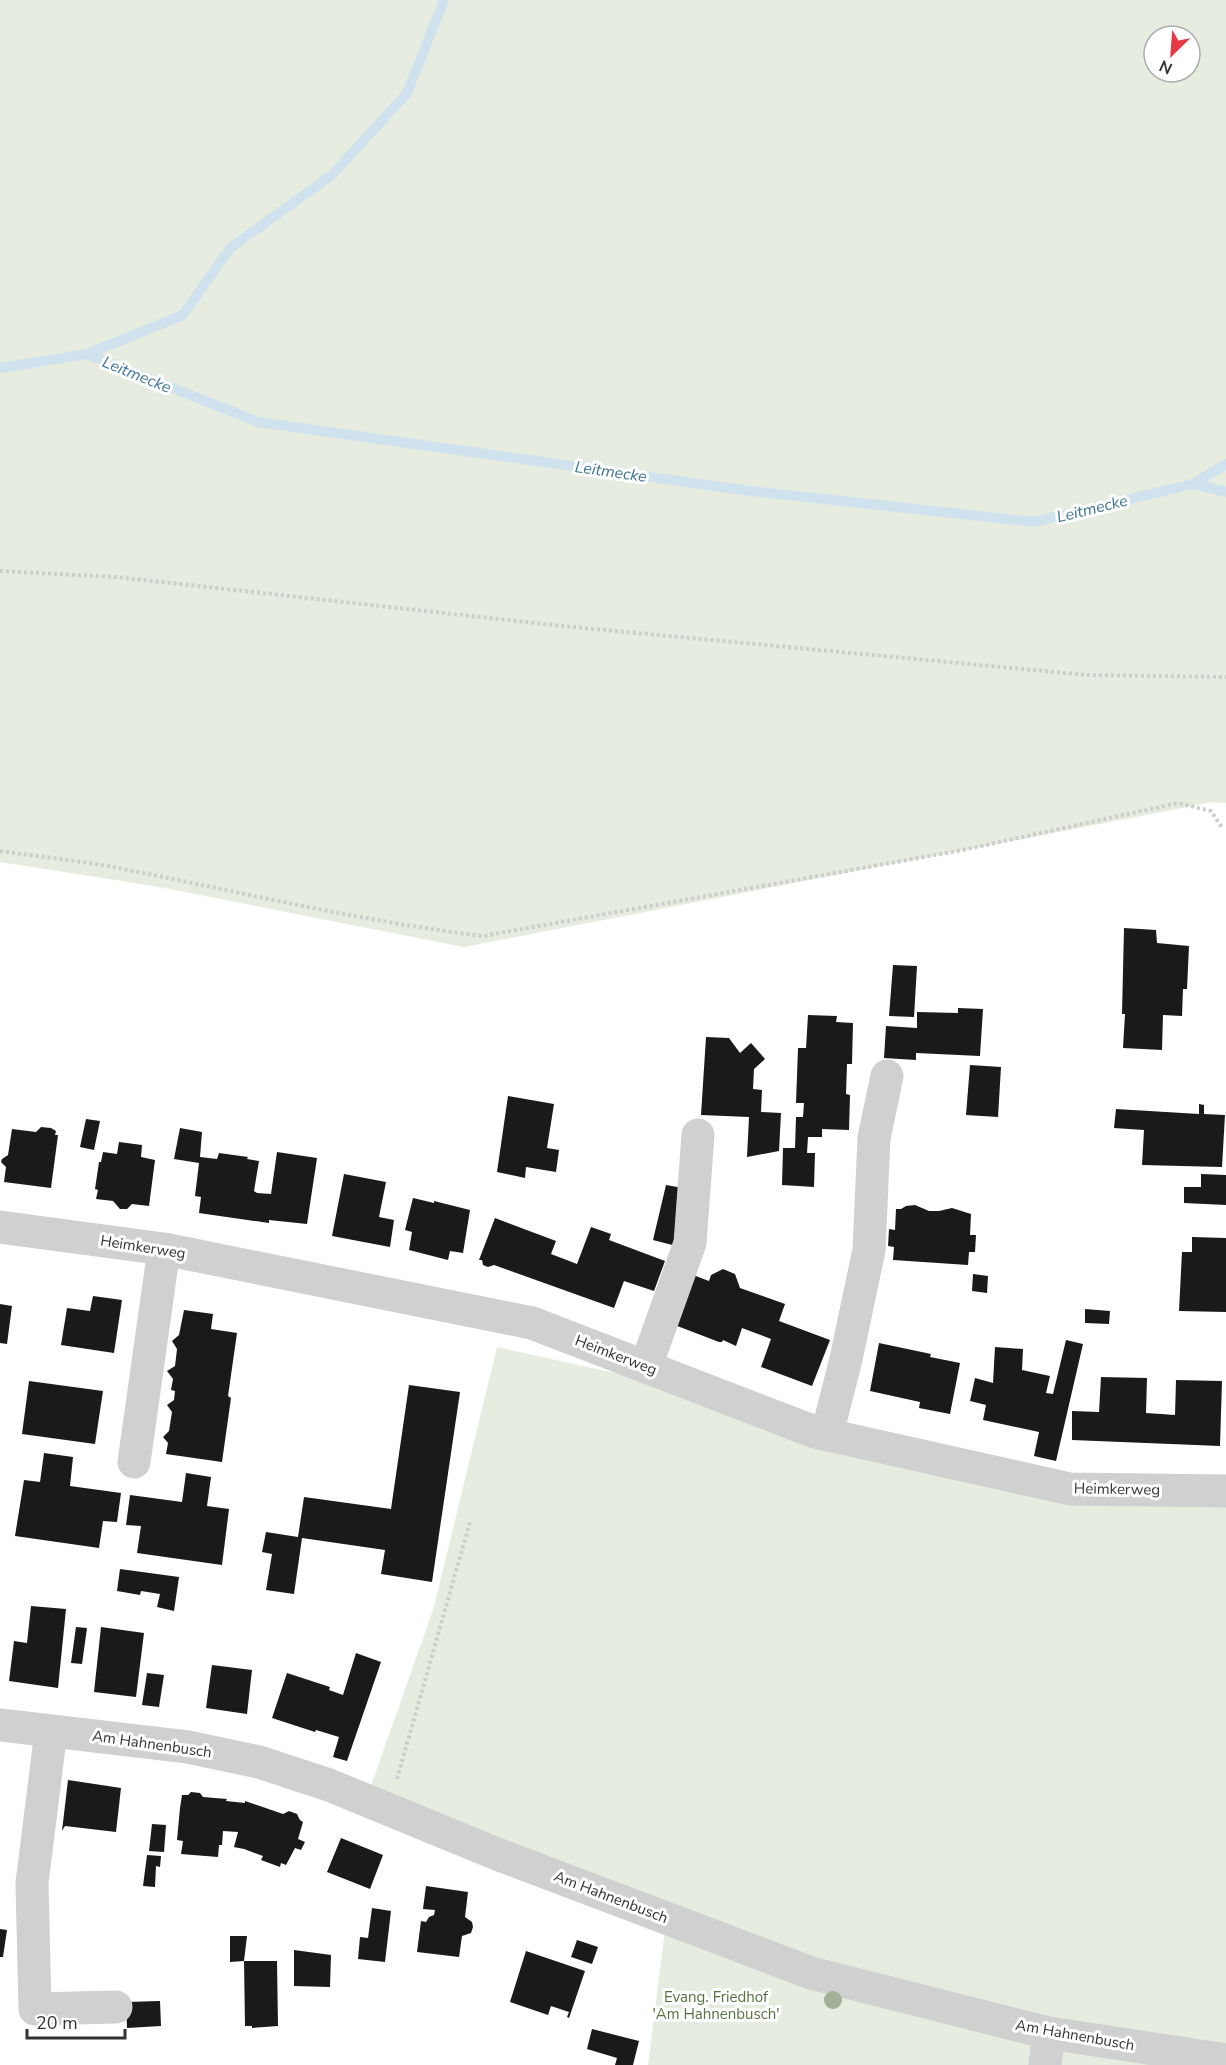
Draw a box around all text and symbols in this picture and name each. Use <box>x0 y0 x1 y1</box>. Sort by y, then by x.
north arrow <box>1142 24 1202 84</box>
text: N <box>1156 54 1176 79</box>
water label: Leitmecke <box>99 351 175 399</box>
water label: Leitmecke <box>574 456 649 488</box>
water label: Leitmecke <box>1054 489 1130 528</box>
street label: Heimkerweg <box>99 1230 187 1264</box>
street label: Heimkerweg <box>572 1330 660 1380</box>
street label: Heimkerweg <box>1074 1478 1160 1500</box>
street label: Am Hahnenbusch <box>91 1726 213 1762</box>
street label: Am Hahnenbusch <box>551 1866 671 1928</box>
park label: Evang. Friedhof 'Am Hahnenbusch' <box>652 1987 780 2024</box>
scale bar <box>27 2002 124 2040</box>
text: 20 m <box>36 2011 78 2035</box>
street label: Am Hahnenbusch <box>1014 2015 1136 2055</box>

